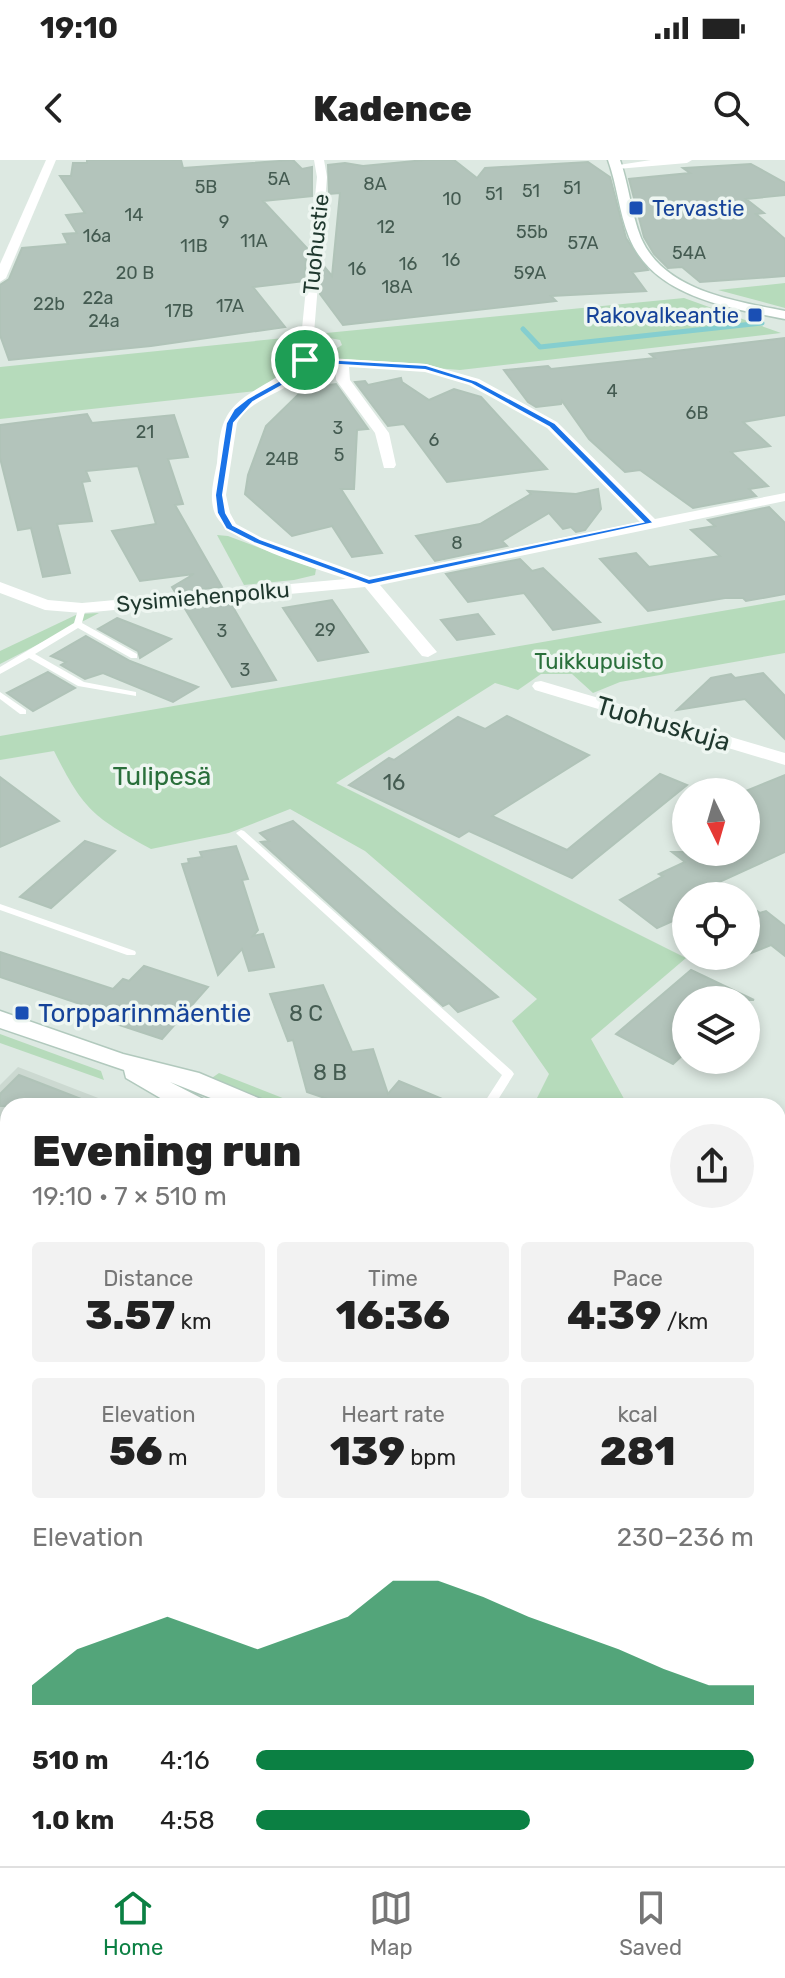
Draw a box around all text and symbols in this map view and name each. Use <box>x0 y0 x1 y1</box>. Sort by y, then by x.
text: 19:10 <box>40 10 118 46</box>
icon: back <box>32 86 76 130</box>
icon: search <box>709 86 753 130</box>
text: Kadence <box>313 87 472 130</box>
house number: 5A <box>268 168 290 190</box>
house number: 8A <box>363 173 387 195</box>
house number: 5B <box>195 176 217 198</box>
house number: 51 <box>563 177 581 199</box>
house number: 51 <box>522 180 540 202</box>
house number: 51 <box>485 183 503 205</box>
house number: 10 <box>442 188 462 210</box>
street label: Tuohustie <box>297 192 335 296</box>
place label: Tervastie <box>652 195 745 222</box>
marker: Tervastie <box>627 199 645 217</box>
house number: 14 <box>125 204 143 226</box>
house number: 9 <box>219 211 229 233</box>
house number: 12 <box>377 216 395 238</box>
house number: 55b <box>516 221 548 243</box>
house number: 16a <box>83 225 111 247</box>
house number: 11A <box>240 230 268 252</box>
house number: 57A <box>567 232 599 254</box>
house number: 11B <box>180 235 208 257</box>
house number: 54A <box>672 242 706 264</box>
house number: 16 <box>442 249 460 271</box>
house number: 16 <box>399 253 417 275</box>
house number: 16 <box>348 258 366 280</box>
house number: 20 B <box>116 262 154 284</box>
house number: 59A <box>514 262 546 284</box>
house number: 18A <box>381 276 413 298</box>
house number: 22a <box>82 287 114 309</box>
house number: 22b <box>33 293 65 315</box>
house number: 17A <box>216 295 244 317</box>
house number: 17B <box>165 300 193 322</box>
place label: Rakovalkeantie <box>585 302 739 329</box>
marker: Rakovalkeantie <box>746 306 764 324</box>
house number: 24a <box>88 310 120 332</box>
pin <box>271 326 339 394</box>
icon: arrive <box>283 338 327 382</box>
house number: 4 <box>606 380 618 402</box>
house number: 6B <box>686 402 708 424</box>
house number: 3 <box>333 417 343 439</box>
house number: 21 <box>136 421 154 443</box>
house number: 6 <box>429 429 440 451</box>
house number: 5 <box>334 444 344 466</box>
house number: 24B <box>265 448 299 470</box>
house number: 8 <box>451 532 463 554</box>
street label: Sysimiehenpolku <box>115 576 291 618</box>
house number: 29 <box>314 619 336 641</box>
house number: 3 <box>217 620 227 642</box>
park label: Tuikkupuisto <box>534 648 664 675</box>
house number: 3 <box>240 659 250 681</box>
street label: Tuohuskuja <box>592 690 734 758</box>
park label: Tulipesä <box>113 761 211 792</box>
house number: 16 <box>383 769 405 796</box>
north arrow <box>672 778 760 866</box>
map controls <box>672 778 760 1074</box>
button: locate <box>672 882 760 970</box>
button: layers <box>672 986 760 1074</box>
place label: Torpparinmäentie <box>38 998 251 1029</box>
house number: 8 C <box>289 1000 323 1027</box>
marker: Torpparinmäentie <box>13 1004 31 1022</box>
house number: 8 B <box>313 1059 347 1086</box>
button: share <box>670 1124 754 1208</box>
text: Evening run <box>32 1125 301 1177</box>
text: 19:10 · 7 × 510 m <box>32 1181 227 1212</box>
text: Distance <box>103 1265 193 1292</box>
text: Time <box>368 1265 418 1292</box>
text: Pace <box>612 1265 663 1292</box>
text: 3.57 <box>85 1292 175 1339</box>
text: 16:36 <box>336 1292 450 1339</box>
text: 4:39 <box>567 1292 661 1339</box>
text: km <box>175 1308 211 1335</box>
text: /km <box>661 1308 708 1335</box>
text: Elevation <box>101 1401 195 1428</box>
text: Heart rate <box>341 1401 445 1428</box>
text: kcal <box>617 1401 658 1428</box>
text: 56 <box>109 1428 163 1475</box>
text: 139 <box>330 1428 405 1475</box>
text: 281 <box>600 1428 676 1475</box>
text: m <box>163 1444 188 1471</box>
text: bpm <box>405 1444 456 1471</box>
text: Elevation <box>32 1522 143 1553</box>
text: 230–236 m <box>617 1522 754 1553</box>
text: 510 m <box>32 1745 109 1776</box>
text: 4:16 <box>160 1745 210 1776</box>
text: 1.0 km <box>32 1805 114 1836</box>
text: 4:58 <box>160 1805 215 1836</box>
tab: Home <box>103 1886 163 1961</box>
tab: Map <box>369 1886 413 1961</box>
tab: Saved <box>619 1886 682 1961</box>

